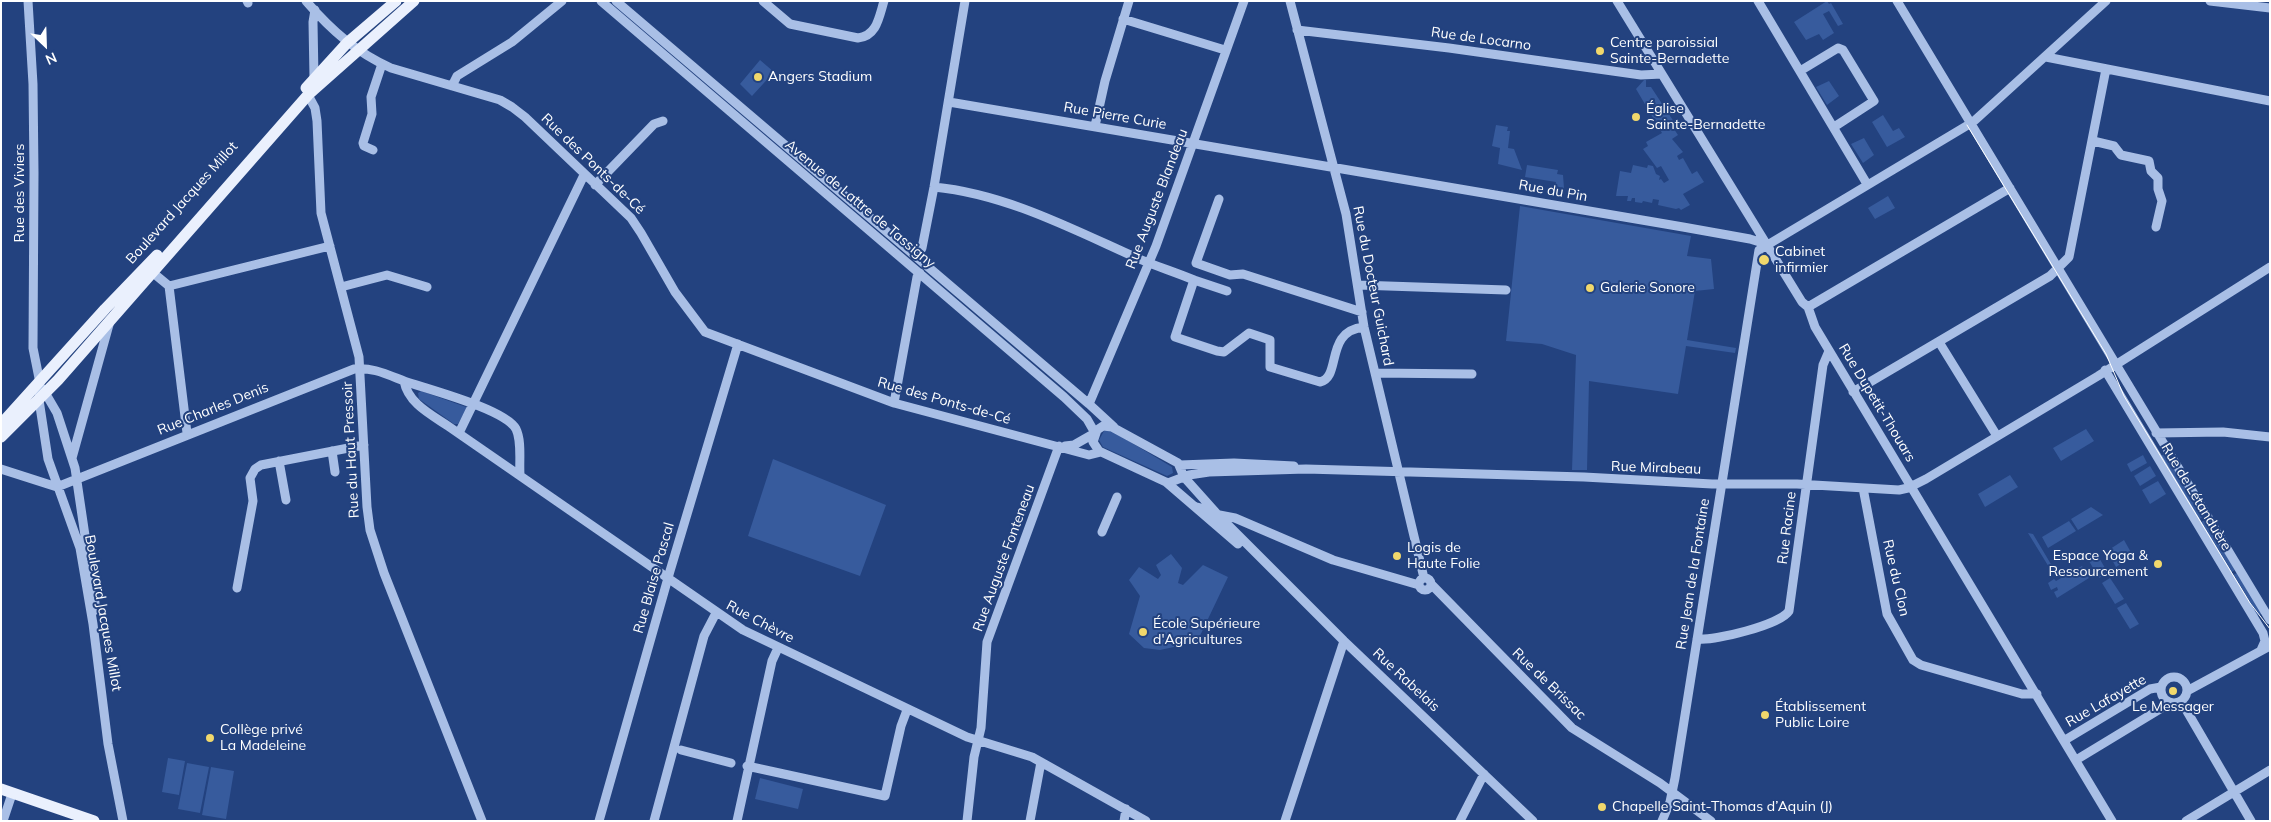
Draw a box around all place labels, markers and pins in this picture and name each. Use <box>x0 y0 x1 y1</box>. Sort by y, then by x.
place label: Centre paroissial Sainte-Bernadette <box>1610 35 1729 68</box>
marker: Centre paroissial Sainte-Bernadette <box>1594 45 1606 57</box>
place label: Angers Stadium <box>768 69 872 85</box>
marker: Angers Stadium <box>752 71 764 83</box>
place label: Église Sainte-Bernadette <box>1646 101 1765 134</box>
marker: Église Sainte-Bernadette <box>1630 111 1642 123</box>
place label: Cabinet infirmier <box>1775 244 1828 276</box>
marker: Cabinet infirmier <box>1757 253 1771 267</box>
place label: Galerie Sonore <box>1600 280 1695 296</box>
marker: Galerie Sonore <box>1584 282 1596 294</box>
place label: Logis de Haute Folie <box>1407 540 1480 572</box>
place label: Espace Yoga & Ressourcement <box>2048 548 2148 580</box>
marker: Logis de Haute Folie <box>1391 550 1403 562</box>
marker: Espace Yoga & Ressourcement <box>2152 558 2164 570</box>
place label: École Supérieure d'Agricultures <box>1153 616 1260 648</box>
marker: École Supérieure d'Agricultures <box>1137 626 1149 638</box>
marker: Le Messager <box>2167 685 2179 697</box>
place label: Établissement Public Loire <box>1775 699 1866 732</box>
place label: Le Messager <box>2132 699 2214 715</box>
marker: Établissement Public Loire <box>1759 709 1771 721</box>
place label: Collège privé La Madeleine <box>220 722 306 754</box>
marker: Collège privé La Madeleine <box>204 732 216 744</box>
place label: Chapelle Saint-Thomas d’Aquin (J) <box>1612 799 1833 815</box>
marker: Chapelle Saint-Thomas d’Aquin (J) <box>1596 801 1608 813</box>

